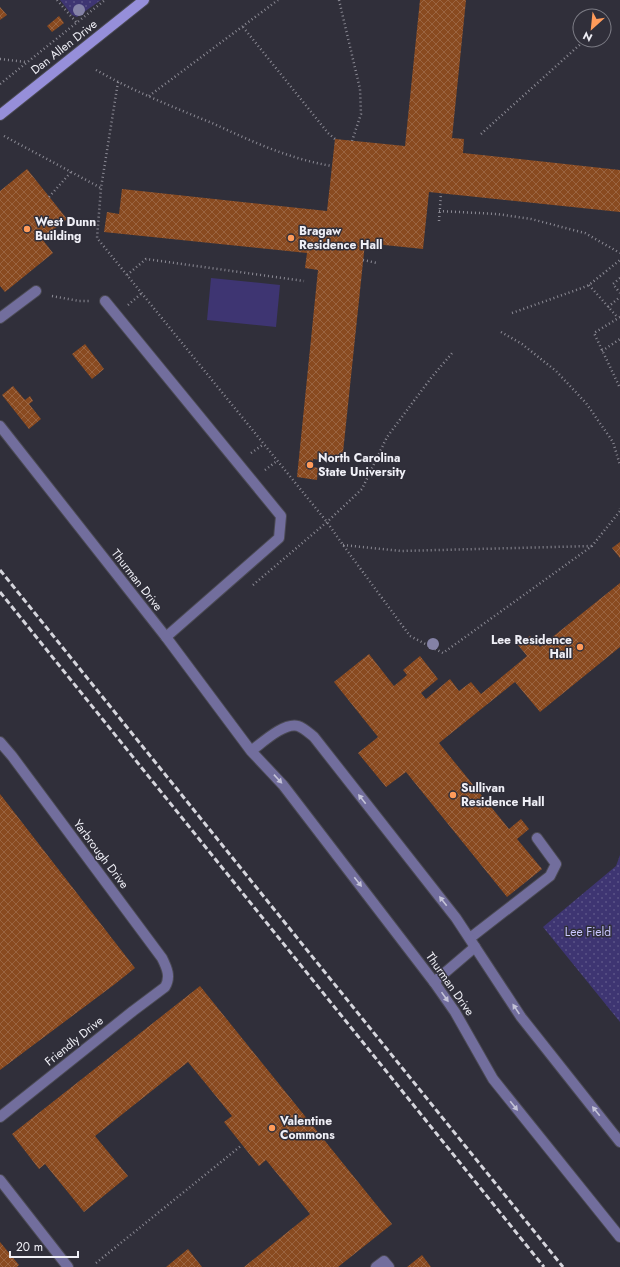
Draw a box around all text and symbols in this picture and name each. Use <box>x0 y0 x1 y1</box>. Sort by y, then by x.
north arrow <box>572 8 612 48</box>
street label: Dan Allen Drive <box>27 15 101 79</box>
text: N <box>580 28 595 46</box>
place label: West Dunn Building <box>35 213 96 245</box>
place label: Bragaw Residence Hall <box>299 222 382 254</box>
marker: West Dunn Building <box>22 224 32 234</box>
marker: Bragaw Residence Hall <box>286 233 296 243</box>
place label: North Carolina State University <box>318 449 406 481</box>
marker: North Carolina State University <box>305 460 315 470</box>
street label: Thurman Drive <box>107 545 167 615</box>
place label: Lee Residence Hall <box>491 631 572 663</box>
marker: Lee Residence Hall <box>575 642 585 652</box>
one-way arrow <box>273 775 282 784</box>
place label: Sullivan Residence Hall <box>461 779 544 811</box>
marker: Sullivan Residence Hall <box>448 790 458 800</box>
one-way arrow <box>358 794 367 805</box>
street label: Yarbrough Drive <box>69 816 133 892</box>
one-way arrow <box>353 877 361 887</box>
one-way arrow <box>438 896 447 907</box>
park label: Lee Field <box>565 923 611 941</box>
street label: Thurman Drive <box>421 949 479 1019</box>
one-way arrow <box>441 991 449 1002</box>
one-way arrow <box>512 1003 519 1015</box>
street label: Friendly Drive <box>41 1012 107 1070</box>
one-way arrow <box>510 1100 519 1111</box>
one-way arrow <box>591 1106 600 1117</box>
place label: Valentine Commons <box>279 1112 335 1144</box>
marker: Valentine Commons <box>267 1123 277 1133</box>
scale bar <box>10 1233 78 1259</box>
text: 20 m <box>16 1238 43 1256</box>

